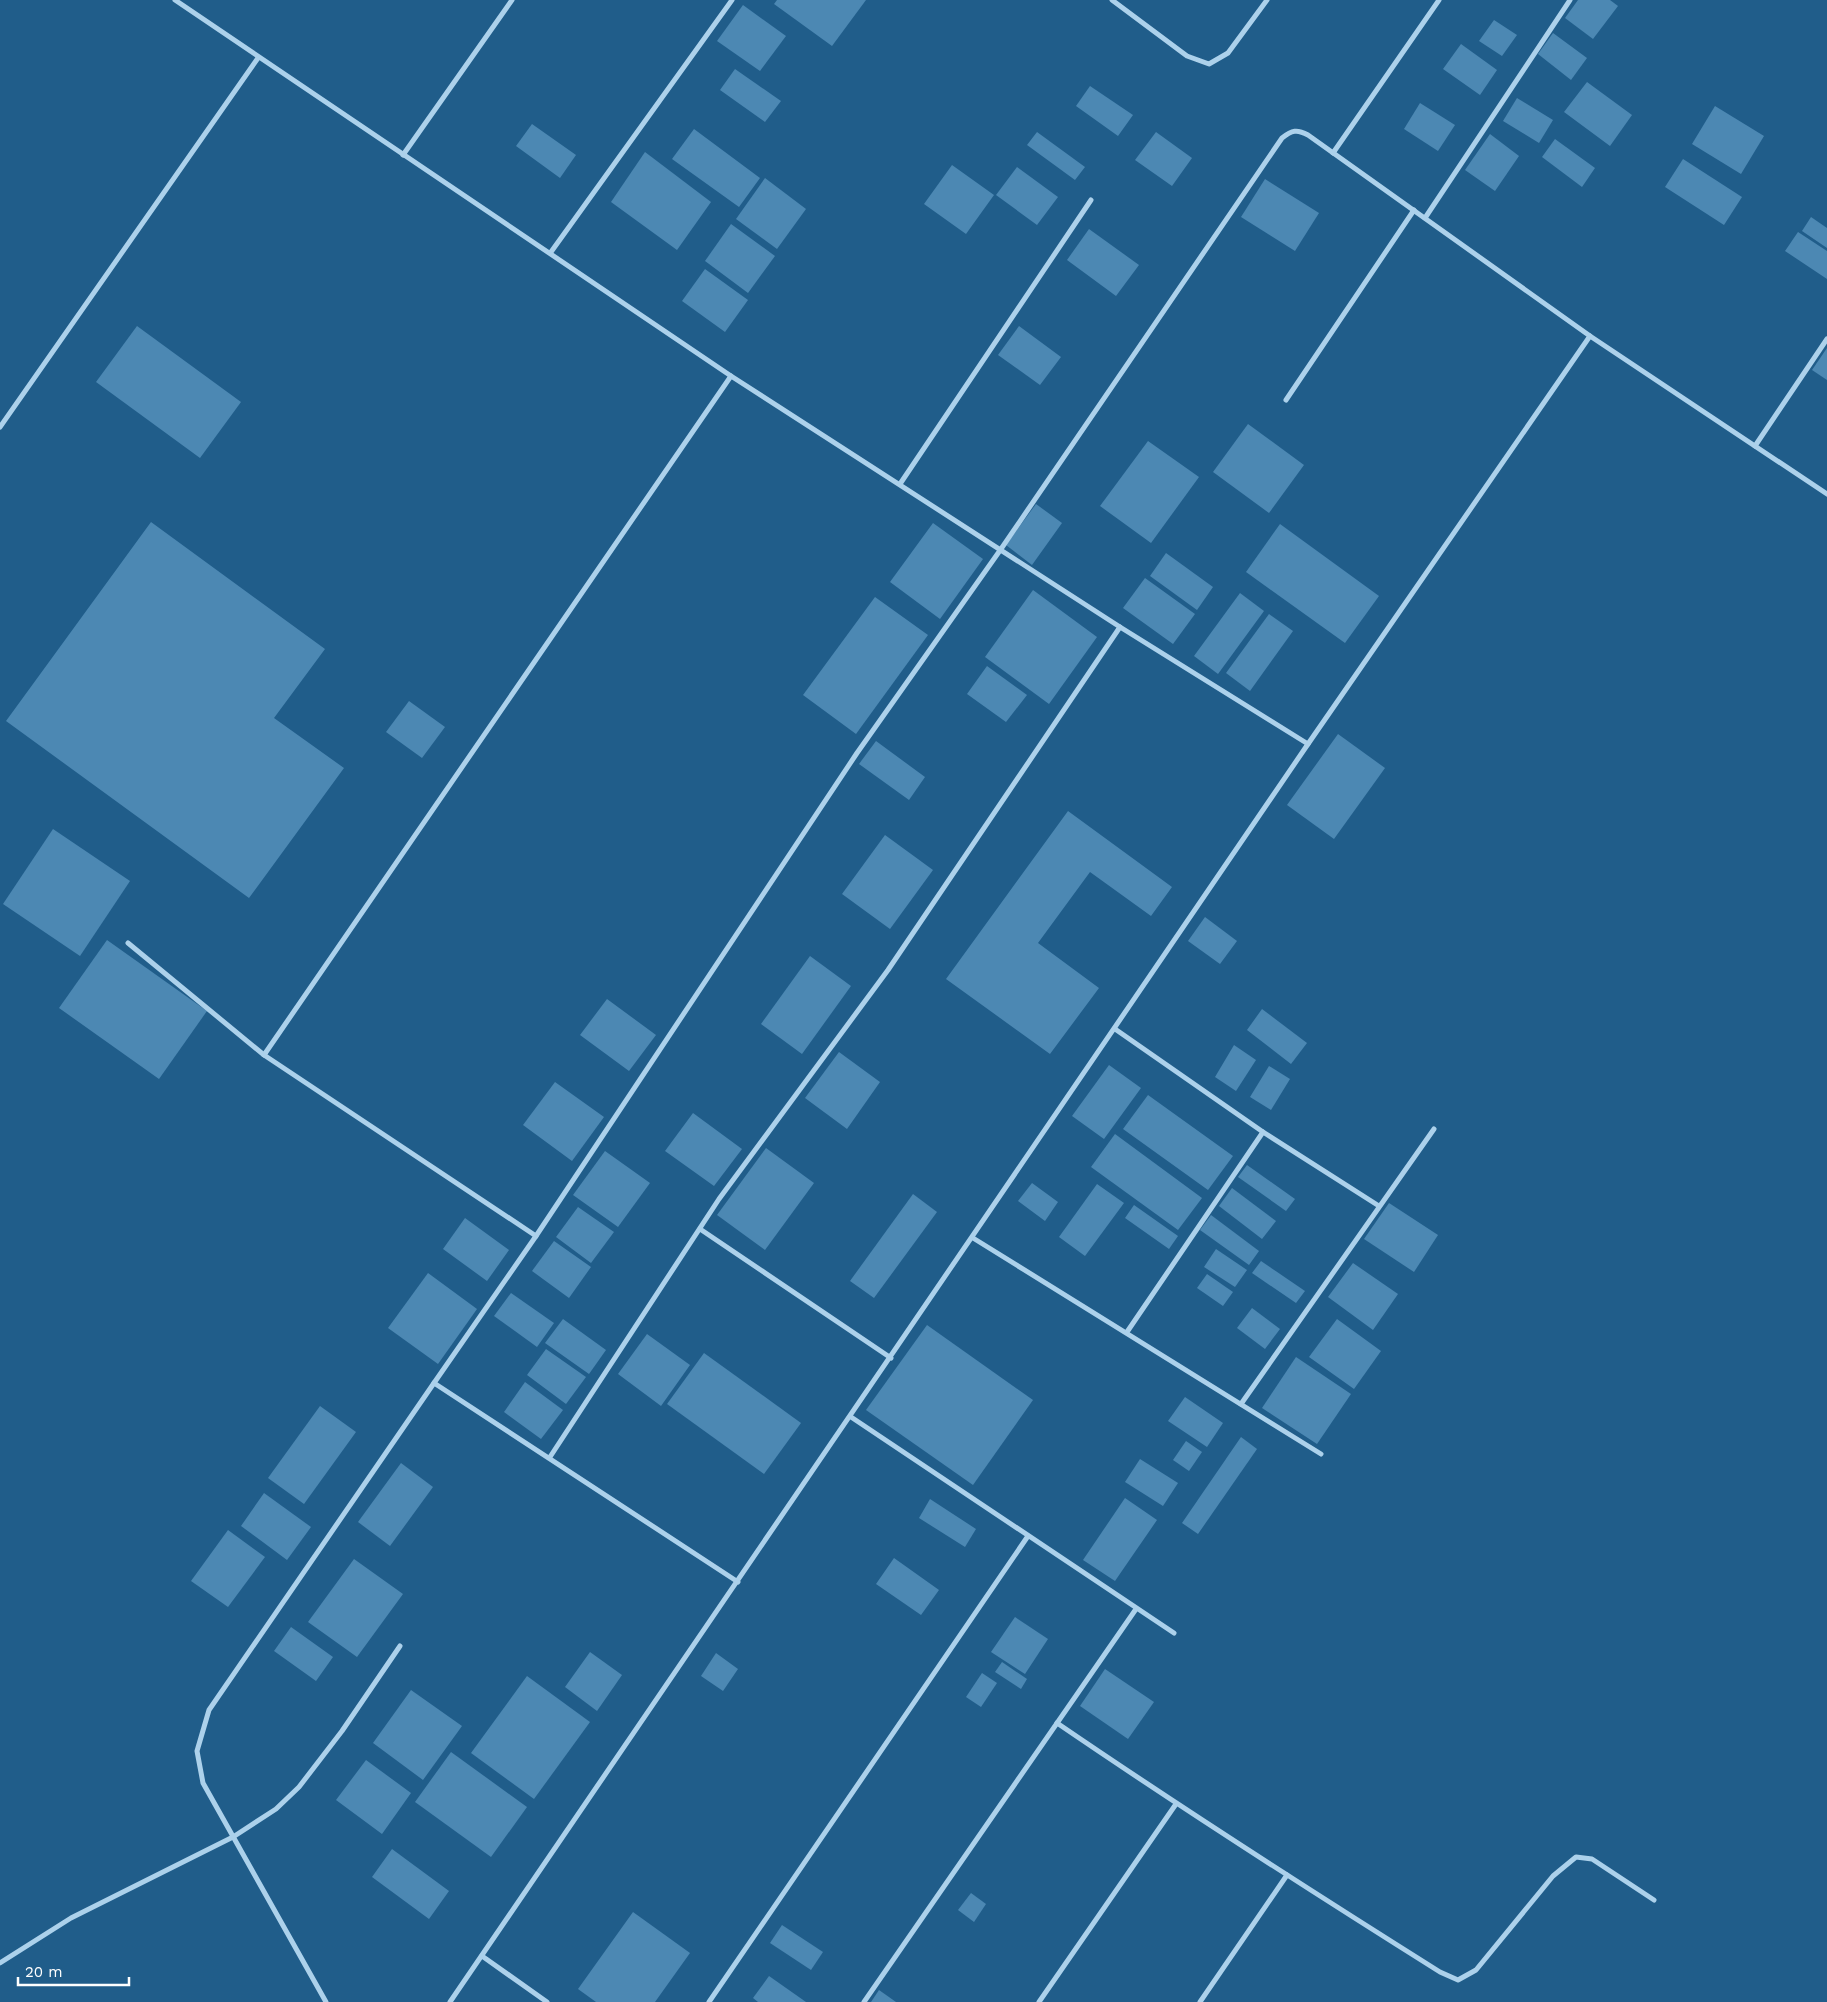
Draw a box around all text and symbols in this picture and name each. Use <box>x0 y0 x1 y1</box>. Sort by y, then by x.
scale bar <box>18 1954 129 1986</box>
text: 20 m <box>25 1963 63 1981</box>

